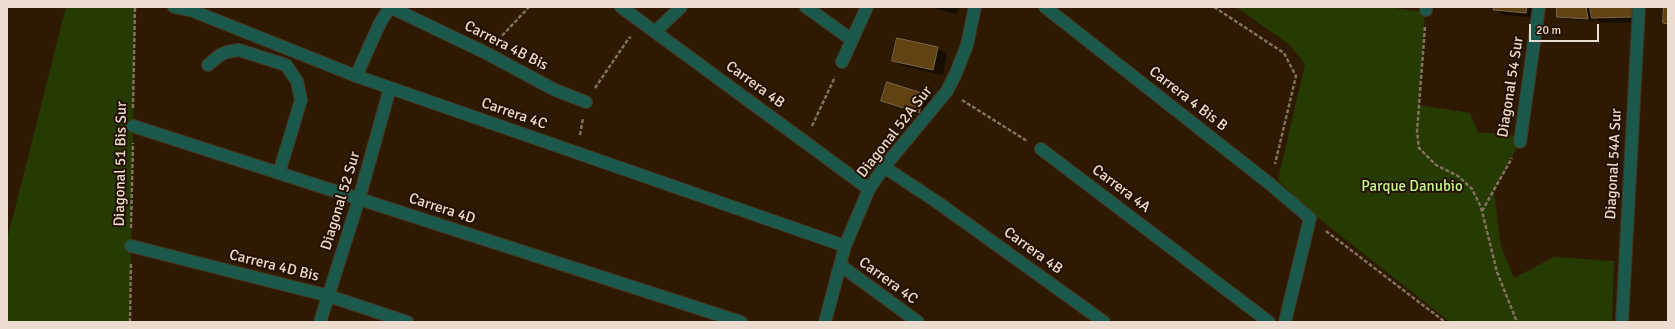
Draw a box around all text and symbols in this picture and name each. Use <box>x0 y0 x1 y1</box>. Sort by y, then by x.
scale bar <box>1531 16 1601 42</box>
street label: Carrera 4B Bis <box>461 17 551 75</box>
text: 20 m <box>1536 23 1561 38</box>
street label: Diagonal 54 Sur <box>1494 35 1528 139</box>
street label: Carrera 4B <box>722 58 788 112</box>
street label: Carrera 4 Bis B <box>1145 63 1231 135</box>
street label: Diagonal 52A Sur <box>854 83 936 181</box>
street label: Carrera 4C <box>479 94 549 134</box>
street label: Diagonal 51 Bis Sur <box>111 101 131 227</box>
street label: Diagonal 54A Sur <box>1602 108 1626 220</box>
street label: Diagonal 52 Sur <box>317 150 365 252</box>
street label: Carrera 4A <box>1088 161 1154 217</box>
park label: Parque Danubio <box>1361 178 1463 196</box>
street label: Carrera 4D <box>406 190 478 228</box>
street label: Carrera 4B <box>1000 224 1066 278</box>
street label: Carrera 4D Bis <box>227 246 321 286</box>
street label: Carrera 4C <box>855 254 921 308</box>

